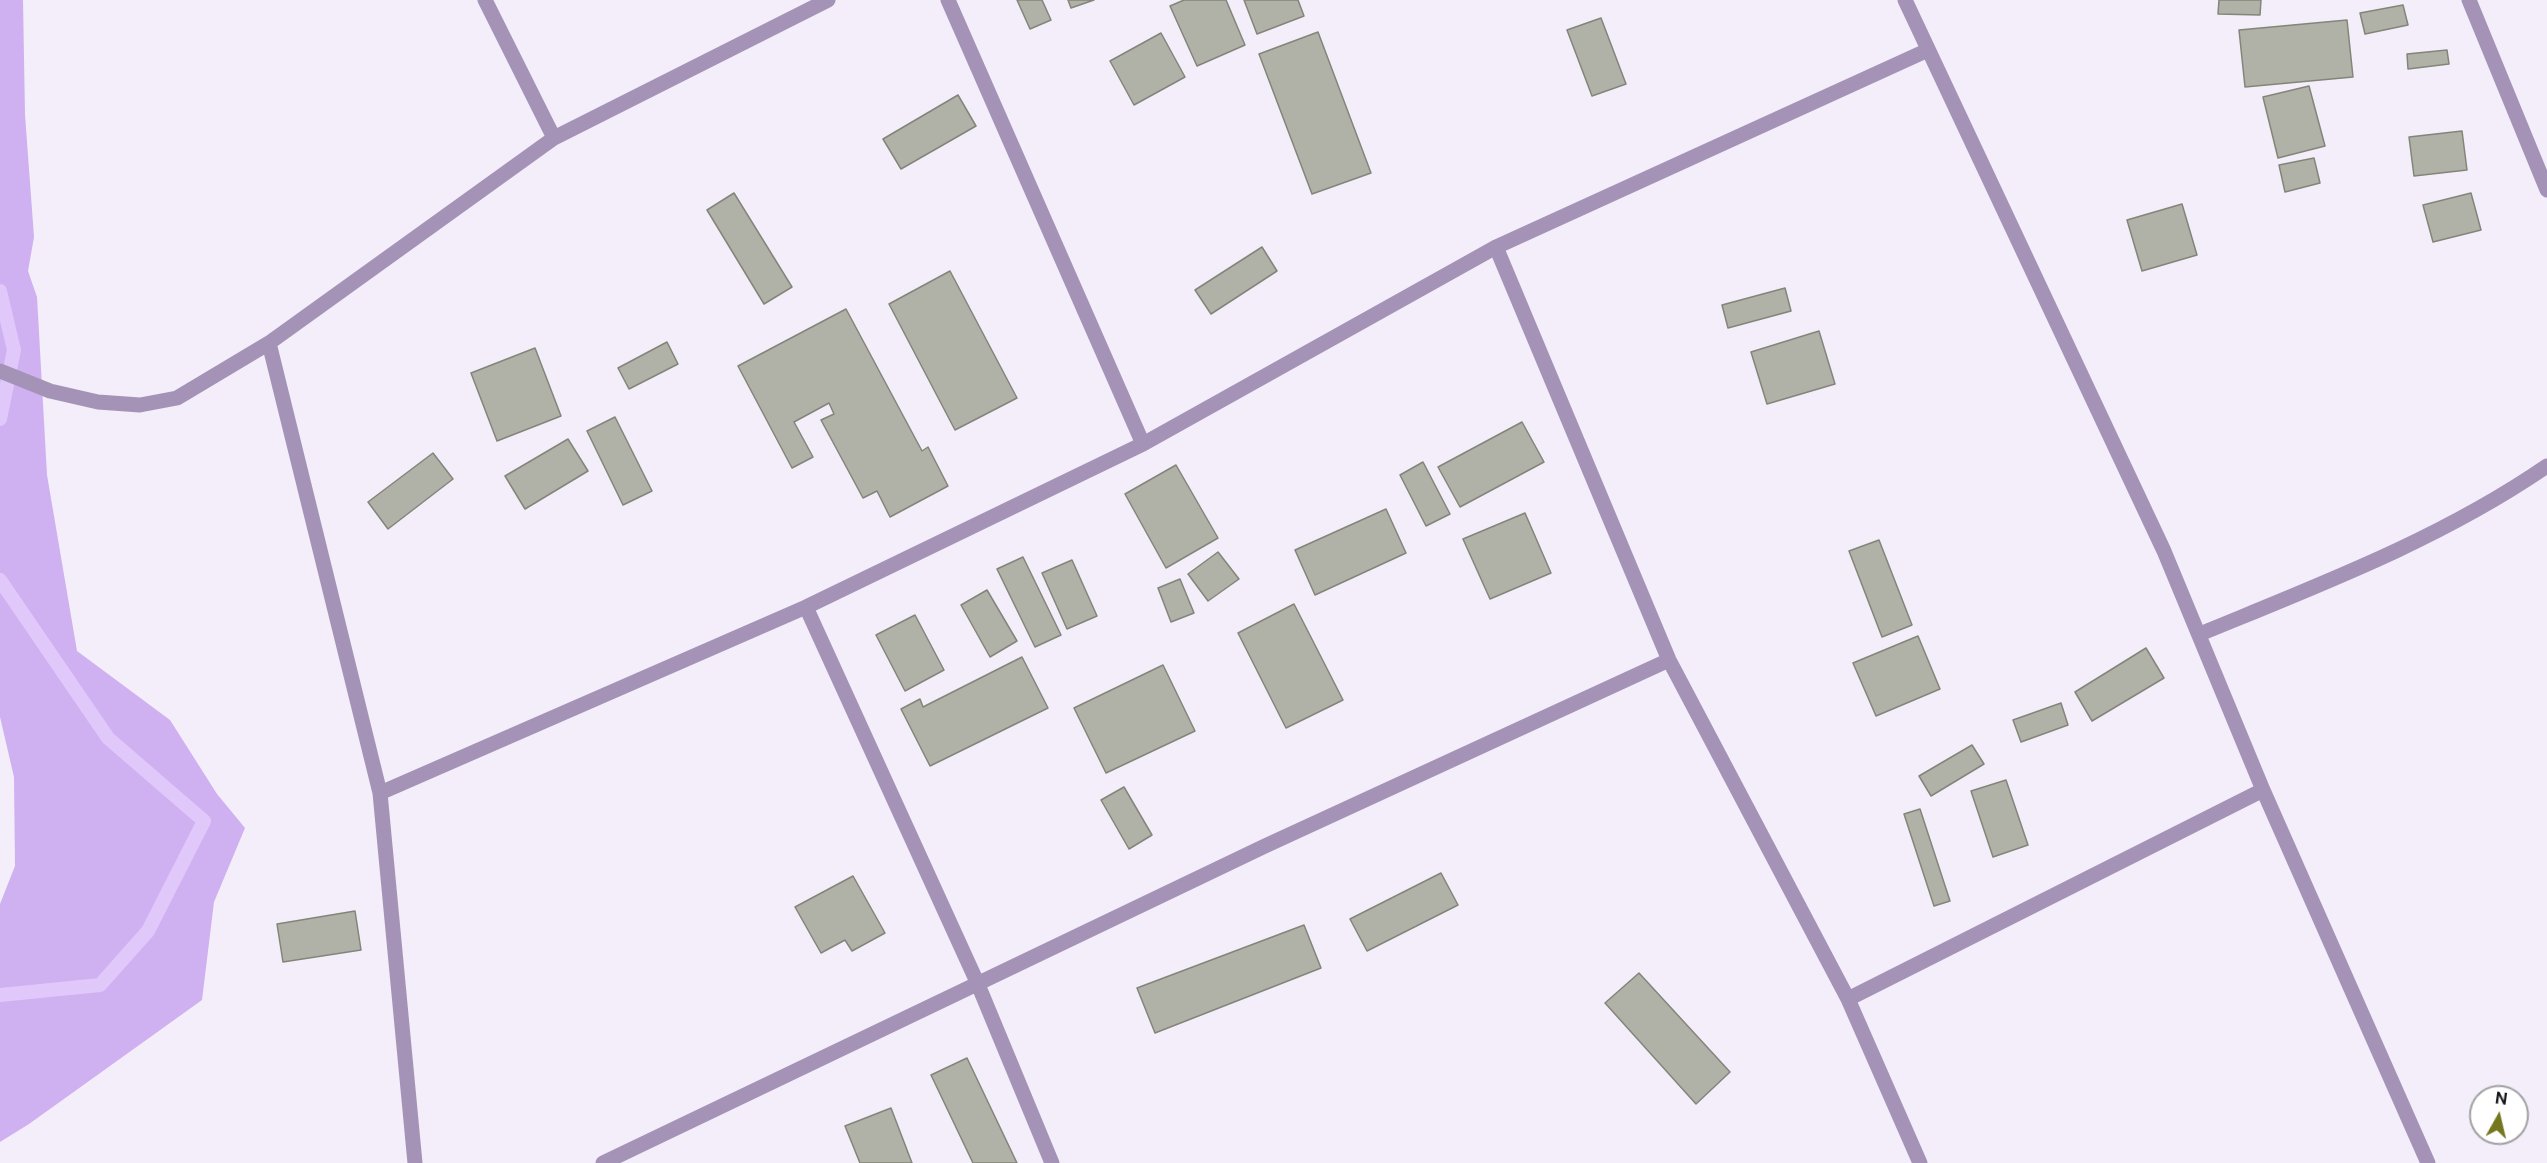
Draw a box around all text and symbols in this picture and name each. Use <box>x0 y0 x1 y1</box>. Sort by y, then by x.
north arrow <box>2469 1085 2529 1145</box>
text: N <box>2494 1088 2509 1109</box>

